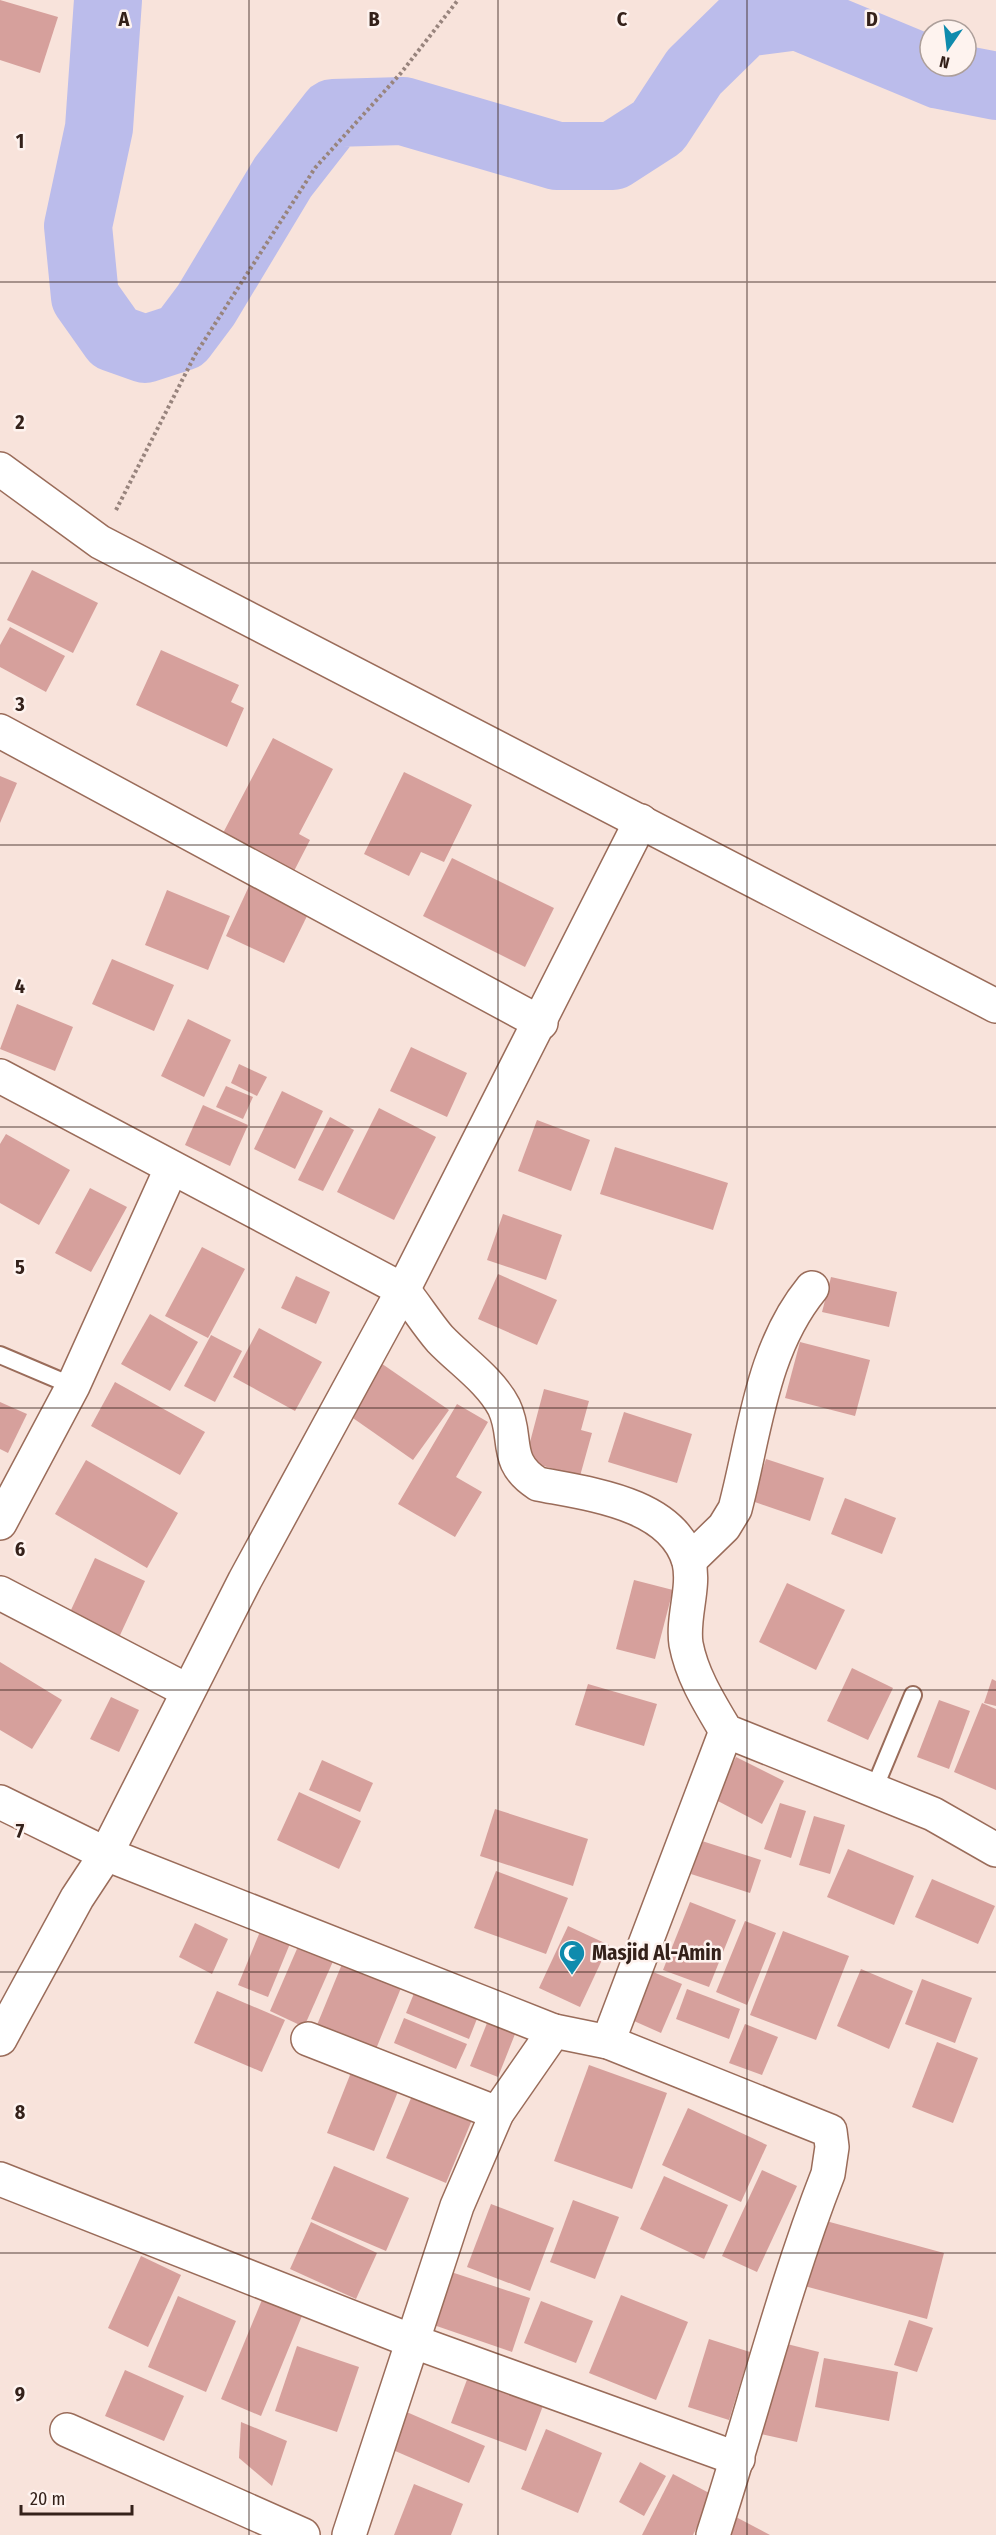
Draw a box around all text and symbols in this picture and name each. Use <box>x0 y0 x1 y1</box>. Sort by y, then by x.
text: A <box>118 7 131 31</box>
text: B <box>368 7 380 31</box>
text: C <box>617 7 628 31</box>
text: D <box>866 7 878 31</box>
north arrow <box>918 18 978 78</box>
text: N <box>938 52 951 72</box>
text: 1 <box>16 129 24 153</box>
text: 2 <box>14 410 25 434</box>
text: 3 <box>14 692 25 716</box>
text: 4 <box>15 974 25 998</box>
text: 5 <box>15 1255 25 1279</box>
text: 6 <box>15 1537 25 1561</box>
text: 7 <box>16 1819 25 1843</box>
mosque icon: Masjid Al-Amin <box>557 1938 587 1976</box>
place label: Masjid Al-Amin <box>592 1940 722 1966</box>
text: 8 <box>15 2100 26 2124</box>
text: 9 <box>15 2382 25 2406</box>
scale bar <box>21 2478 132 2516</box>
text: 20 m <box>30 2488 65 2510</box>

